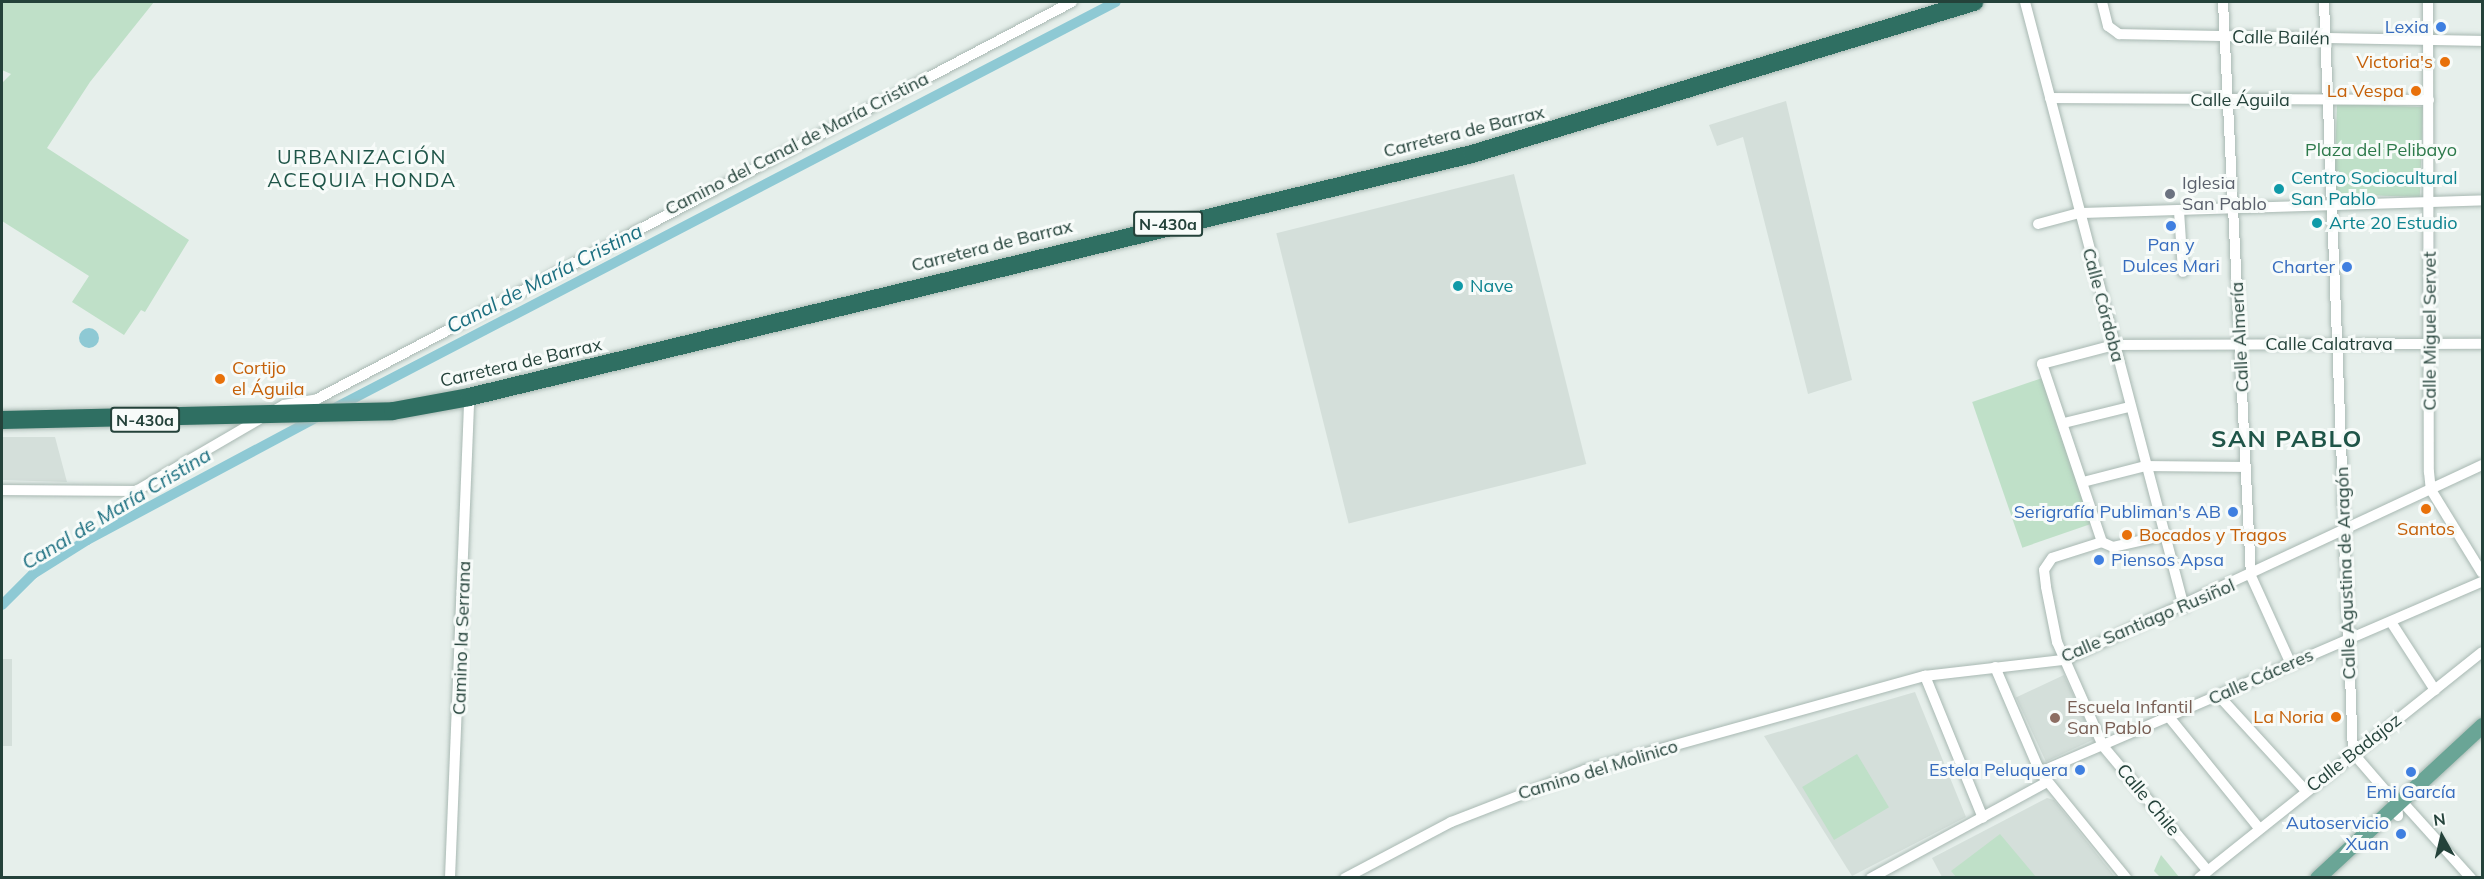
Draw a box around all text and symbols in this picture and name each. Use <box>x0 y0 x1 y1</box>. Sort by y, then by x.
place label: Lexia <box>2385 16 2429 38</box>
marker: Lexia <box>2434 20 2448 34</box>
street label: Calle Bailén <box>2232 26 2330 50</box>
place label: Victoria's <box>2356 51 2433 73</box>
marker: Victoria's <box>2438 55 2452 69</box>
street label: Camino del Canal de María Cristina <box>662 68 932 220</box>
place label: La Vespa <box>2327 80 2404 102</box>
marker: La Vespa <box>2409 84 2423 98</box>
street label: Calle Águila <box>2190 89 2290 111</box>
street label: Carretera de Barrax <box>1381 102 1547 162</box>
park label: Plaza del Pelibayo <box>2305 139 2457 161</box>
district label: URBANIZACIÓN ACEQUIA HONDA <box>267 145 457 192</box>
place label: Centro Sociocultural San Pablo <box>2291 168 2457 210</box>
place label: Iglesia San Pablo <box>2182 173 2267 216</box>
marker: Centro Sociocultural San Pablo <box>2272 182 2286 196</box>
marker: Iglesia San Pablo <box>2163 187 2177 201</box>
road number: N-430a <box>1132 211 1204 237</box>
place label: Arte 20 Estudio <box>2329 212 2458 234</box>
street label: Carretera de Barrax <box>909 216 1075 276</box>
marker: Arte 20 Estudio <box>2310 216 2324 230</box>
water label: Canal de María Cristina <box>442 218 646 338</box>
marker: Pan y Dulces Mari <box>2164 219 2178 233</box>
place label: Pan y Dulces Mari <box>2122 235 2220 278</box>
street label: Calle Córdoba <box>2077 246 2129 364</box>
street label: Calle Miguel Servet <box>2419 251 2441 411</box>
place label: Charter <box>2272 256 2335 278</box>
marker: Charter <box>2340 260 2354 274</box>
place label: Nave <box>1470 275 1513 297</box>
marker: Nave <box>1451 279 1465 293</box>
street label: Calle Almería <box>2226 281 2254 393</box>
street label: Calle Calatrava <box>2265 333 2393 355</box>
street label: Carretera de Barrax <box>438 334 604 392</box>
place label: Cortijo el Águila <box>232 358 305 400</box>
marker: Cortijo el Águila <box>213 372 227 386</box>
road number: N-430a <box>109 407 181 433</box>
district label: SAN PABLO <box>2211 425 2363 453</box>
water label: Canal de María Cristina <box>17 442 215 574</box>
street label: Calle Agustina de Aragón <box>2331 466 2361 680</box>
place label: Serigrafía Publiman's AB <box>2014 501 2221 523</box>
marker: Santos <box>2419 502 2433 516</box>
marker: Serigrafía Publiman's AB <box>2226 505 2240 519</box>
place label: Santos <box>2397 518 2455 540</box>
place label: Bocados y Tragos <box>2139 524 2287 546</box>
marker: Bocados y Tragos <box>2120 528 2134 542</box>
place label: Piensos Apsa <box>2111 549 2224 571</box>
marker: Piensos Apsa <box>2092 553 2106 567</box>
street label: Camino la Serrana <box>449 560 475 716</box>
street label: Calle Santiago Rusiñol <box>2058 575 2238 667</box>
street label: Calle Cáceres <box>2205 644 2317 710</box>
place label: Escuela Infantil San Pablo <box>2067 697 2193 740</box>
place label: La Noria <box>2253 706 2324 728</box>
street label: Calle Badajoz <box>2302 709 2406 797</box>
marker: La Noria <box>2329 710 2343 724</box>
marker: Escuela Infantil San Pablo <box>2048 711 2062 725</box>
street label: Camino del Molinico <box>1515 735 1681 805</box>
place label: Estela Peluquera <box>1929 759 2068 781</box>
street label: Calle Chile <box>2112 760 2184 840</box>
marker: Estela Peluquera <box>2073 763 2087 777</box>
marker: Emi García <box>2404 765 2418 779</box>
place label: Emi García <box>2366 781 2456 803</box>
north arrow <box>2412 807 2472 867</box>
text: N <box>2432 808 2447 830</box>
place label: Autoservicio Xuan <box>2286 813 2389 856</box>
marker: Autoservicio Xuan <box>2394 827 2408 841</box>

